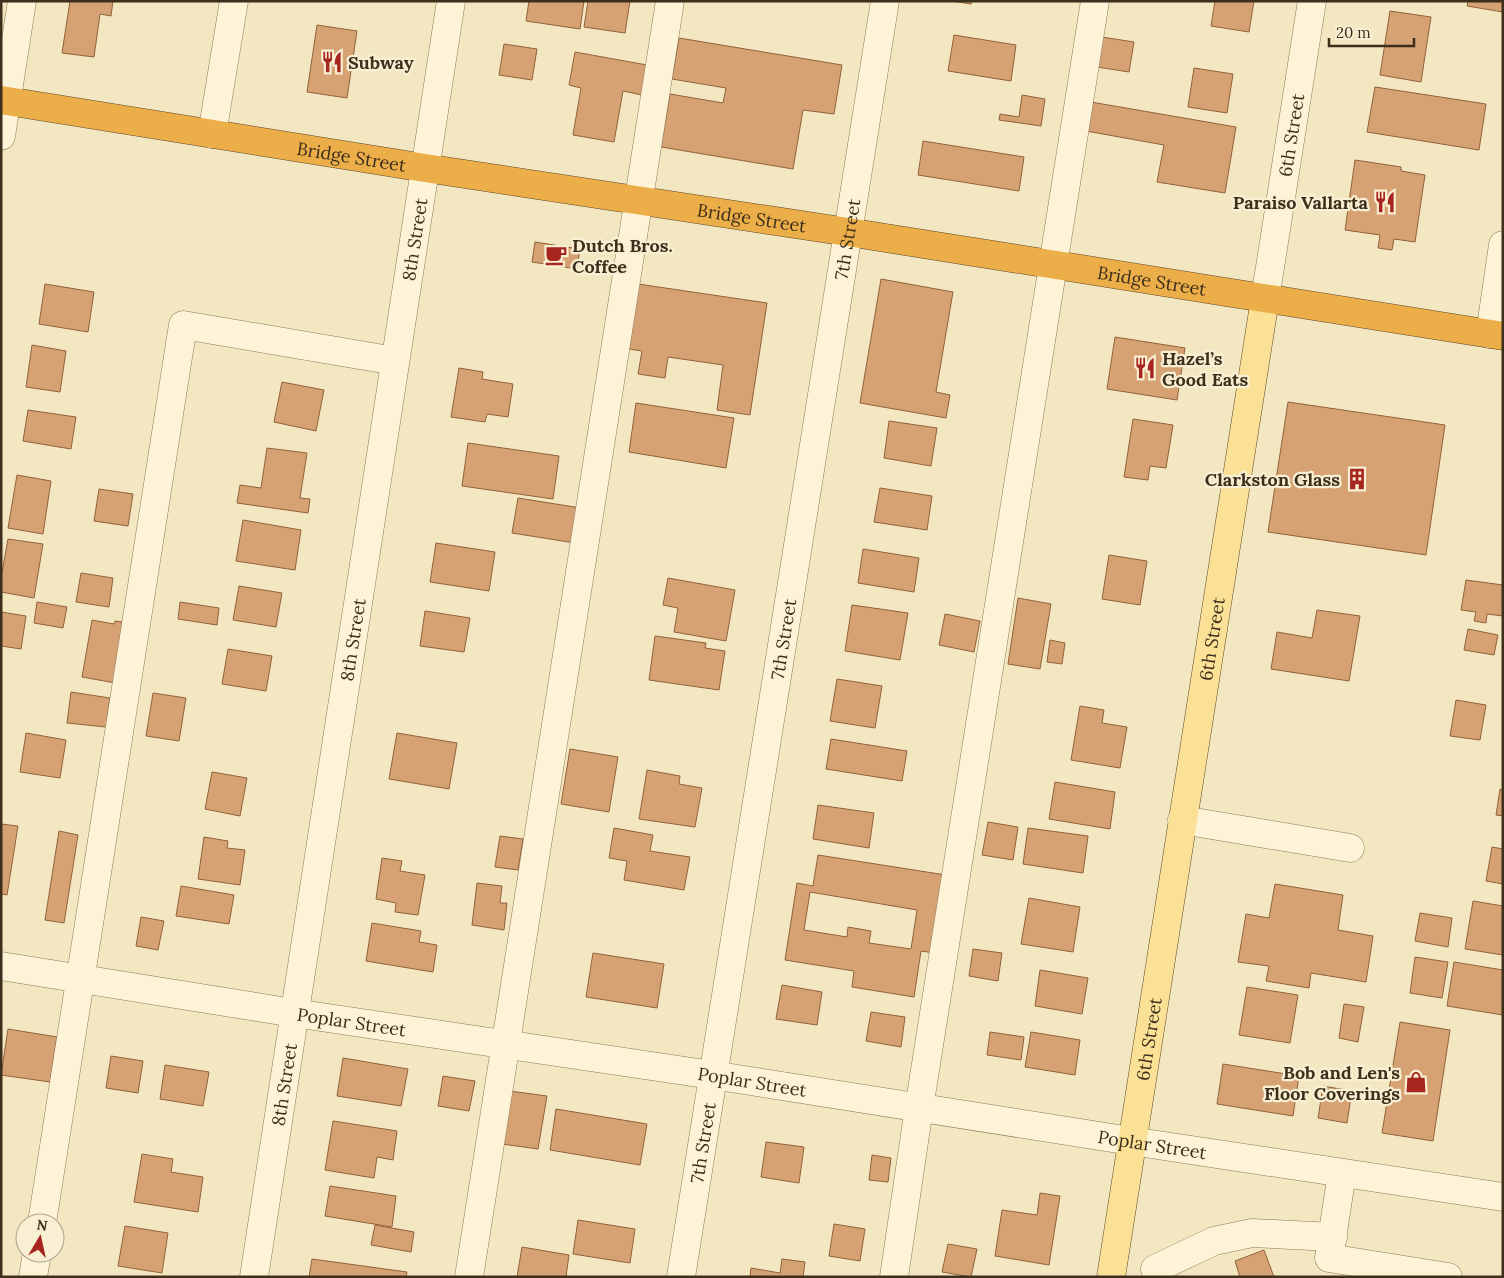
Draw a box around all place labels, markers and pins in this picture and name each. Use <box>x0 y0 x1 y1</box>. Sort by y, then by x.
restaurant icon: Subway <box>319 49 345 75</box>
place label: Subway <box>348 51 414 74</box>
restaurant icon: Paraiso Vallarta <box>1372 189 1398 215</box>
place label: Paraiso Vallarta <box>1233 191 1369 214</box>
place label: Dutch Bros. Coffee <box>572 234 673 278</box>
cafe icon: Dutch Bros. Coffee <box>543 242 569 268</box>
place label: Hazel’s Good Eats <box>1162 347 1248 391</box>
restaurant icon: Hazel’s Good Eats <box>1132 355 1158 381</box>
building icon: Clarkston Glass <box>1344 466 1370 492</box>
place label: Clarkston Glass <box>1205 468 1340 491</box>
place label: Bob and Len's Floor Coverings <box>1264 1061 1400 1105</box>
shop icon: Bob and Len's Floor Coverings <box>1403 1069 1429 1095</box>

